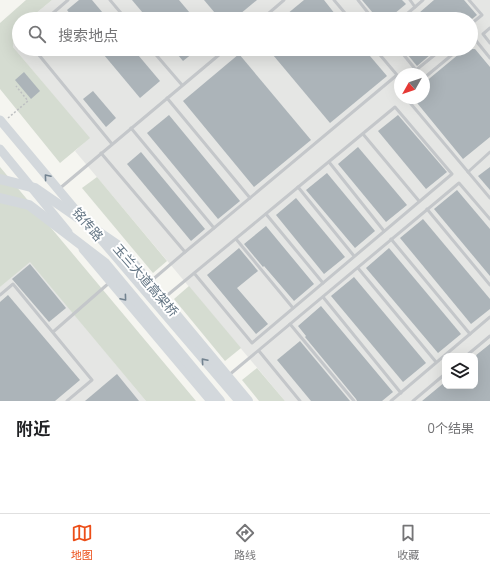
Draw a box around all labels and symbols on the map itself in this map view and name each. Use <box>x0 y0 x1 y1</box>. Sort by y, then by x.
north arrow <box>394 68 430 104</box>
one-way arrow <box>45 174 52 181</box>
street label: 铭传路 <box>69 204 107 244</box>
street label: 玉兰大道高架桥 <box>110 240 182 320</box>
one-way arrow <box>119 293 126 300</box>
one-way arrow <box>202 358 209 365</box>

